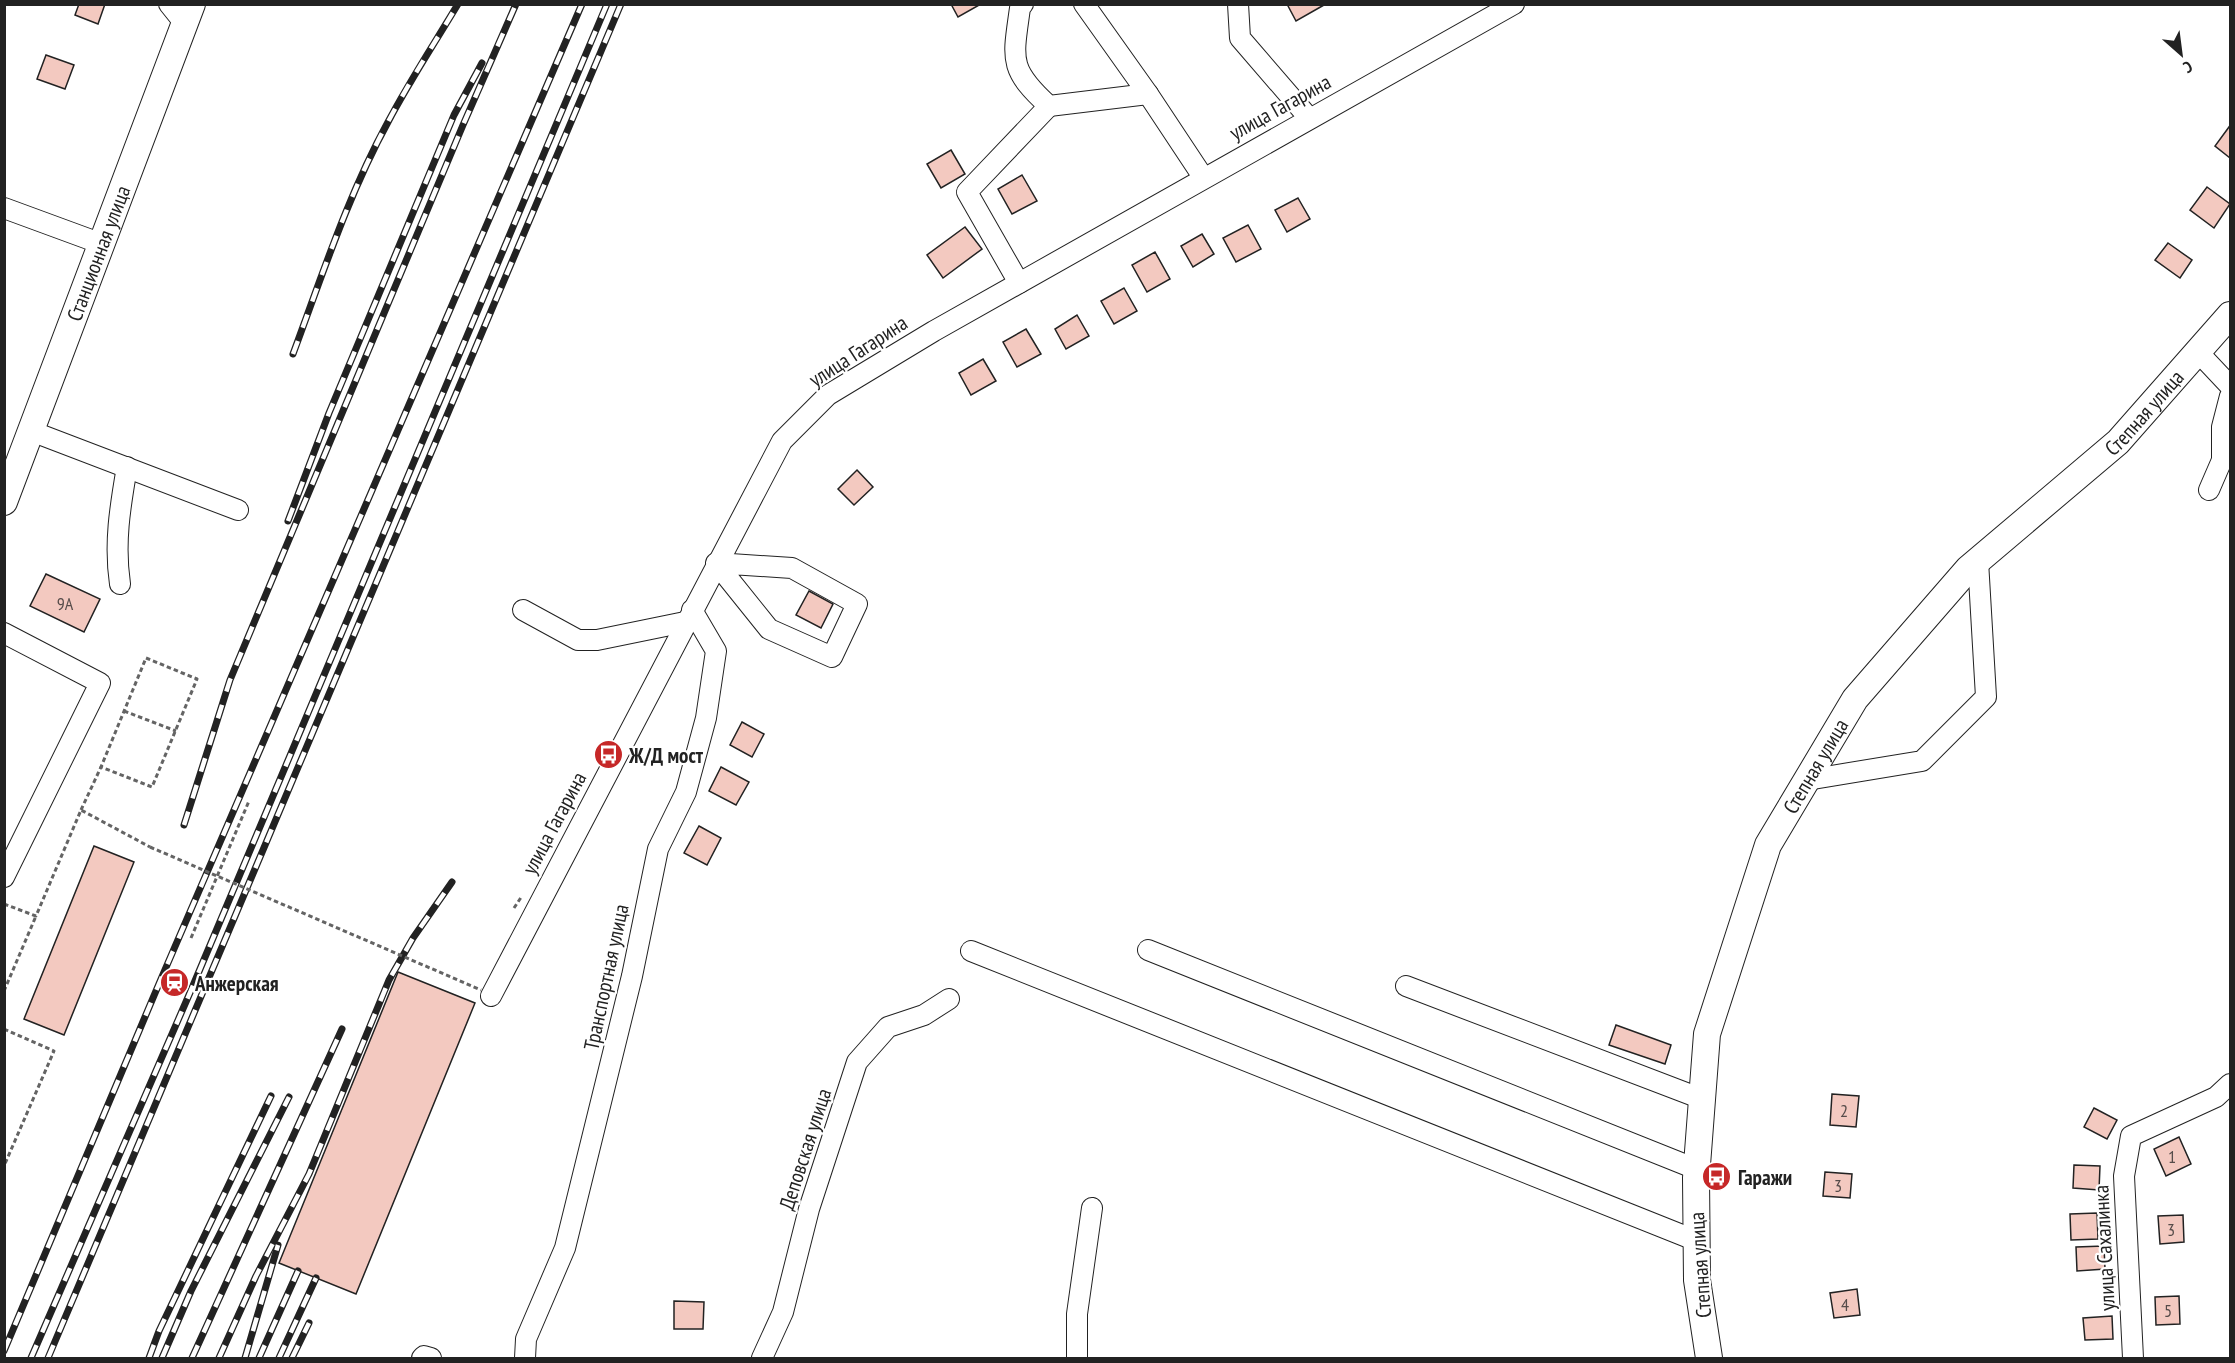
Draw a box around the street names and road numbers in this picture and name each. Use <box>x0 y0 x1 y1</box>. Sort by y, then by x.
street label: улица Гагарина <box>1224 68 1336 146</box>
street label: Станционная улица <box>60 182 136 325</box>
street label: улица Гагарина <box>804 309 912 393</box>
street label: Степная улица <box>2099 364 2189 461</box>
street label: Степная улица <box>1776 714 1854 818</box>
street label: улица Гагарина <box>516 767 592 879</box>
street label: Транспортная улица <box>577 902 635 1052</box>
street label: Деповская улица <box>773 1085 837 1213</box>
street label: улица Сахалинка <box>2087 1184 2121 1312</box>
street label: Степная улица <box>1683 1211 1717 1319</box>

